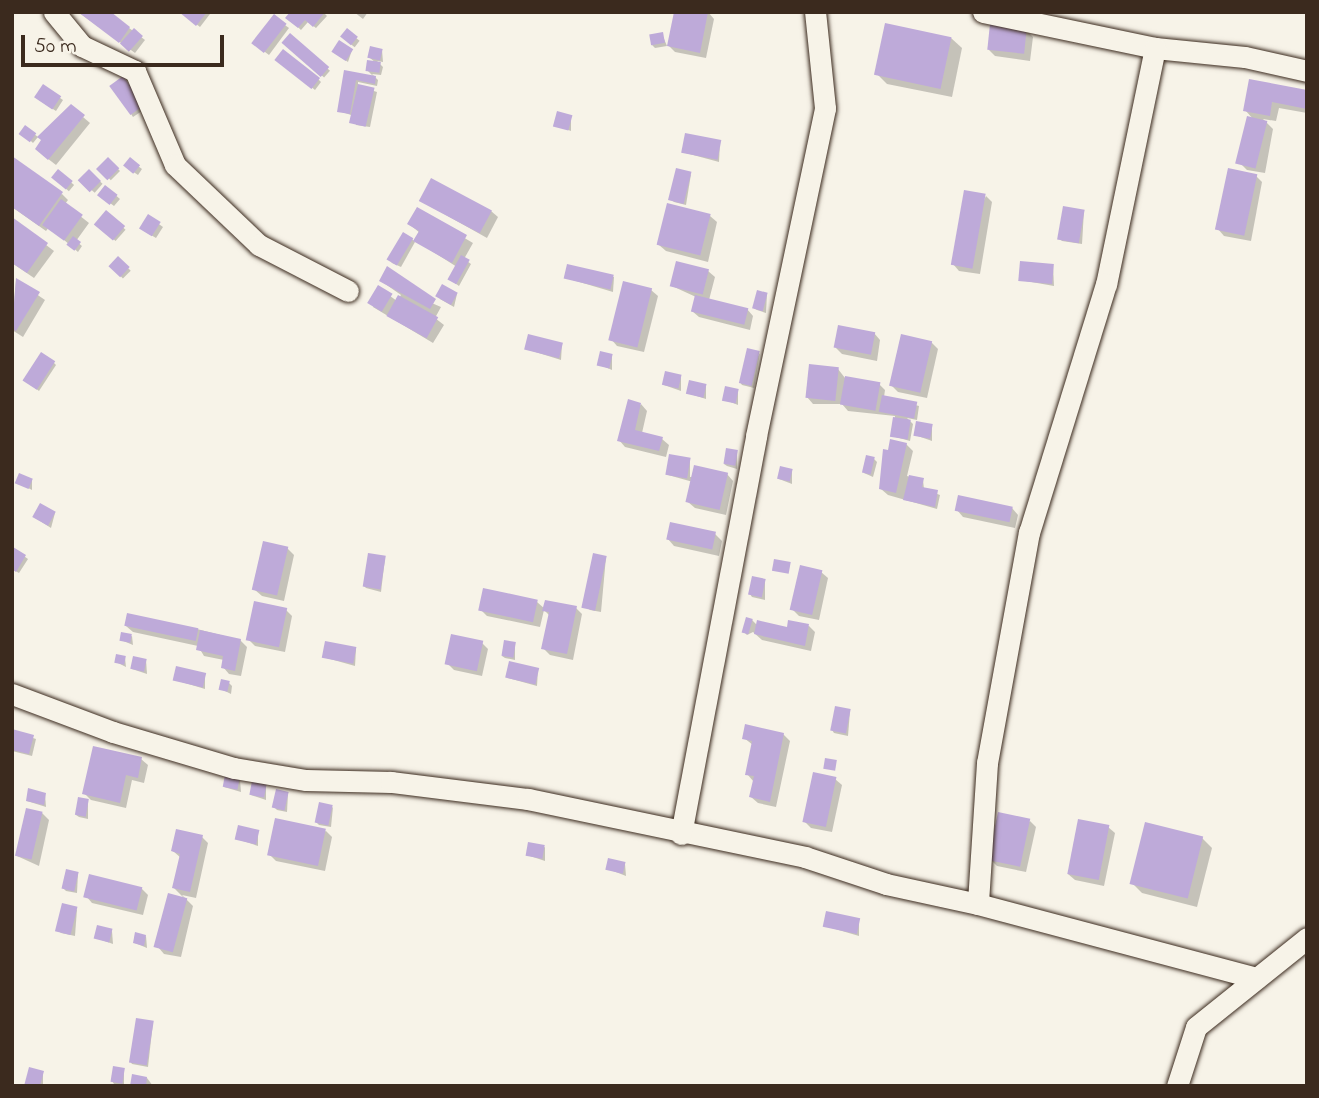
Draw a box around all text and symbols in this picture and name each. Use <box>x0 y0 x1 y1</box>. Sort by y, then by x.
scale bar <box>24 21 228 65</box>
text: 50 m <box>34 32 77 62</box>

